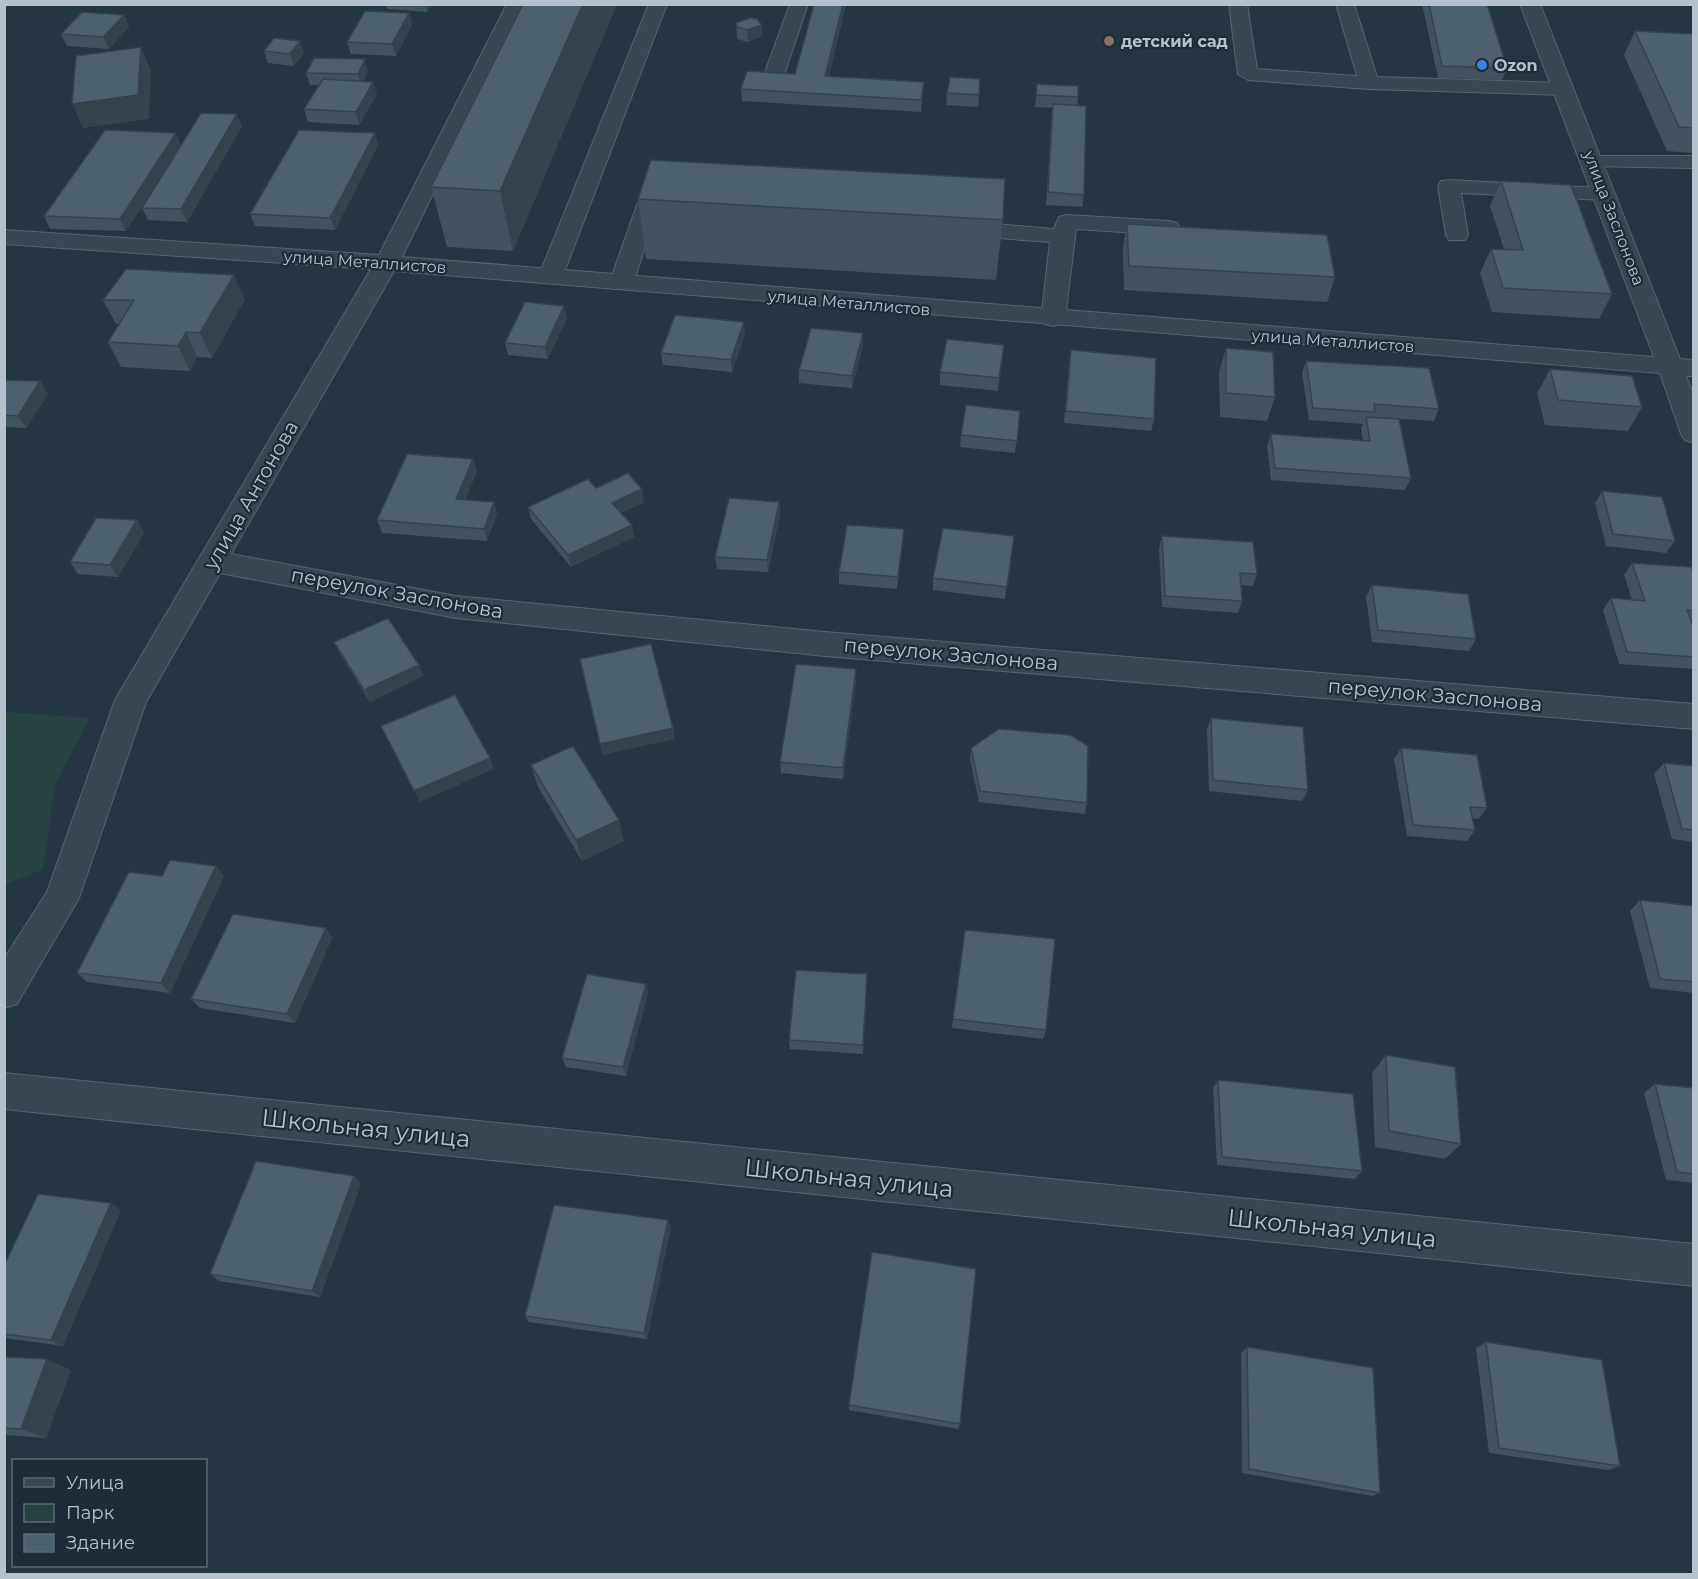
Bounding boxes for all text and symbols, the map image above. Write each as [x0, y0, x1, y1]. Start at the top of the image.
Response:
place label: детский сад [1121, 32, 1228, 51]
marker: детский сад [1102, 34, 1116, 48]
place label: Ozon [1494, 56, 1538, 75]
marker: Ozon [1475, 58, 1489, 72]
street label: улица Заслонова [1579, 147, 1648, 288]
street label: улица Металлистов [282, 247, 447, 277]
street label: улица Металлистов [766, 286, 931, 320]
street label: улица Металлистов [1250, 326, 1415, 356]
street label: улица Антонова [198, 416, 303, 575]
street label: переулок Заслонова [289, 563, 505, 623]
street label: переулок Заслонова [843, 633, 1059, 675]
street label: переулок Заслонова [1327, 674, 1543, 716]
street label: Школьная улица [260, 1103, 472, 1153]
street label: Школьная улица [743, 1153, 955, 1203]
street label: Школьная улица [1226, 1203, 1438, 1253]
legend [12, 1459, 207, 1567]
text: Улица [66, 1472, 124, 1494]
text: Парк [66, 1502, 115, 1524]
text: Здание [66, 1532, 135, 1554]

